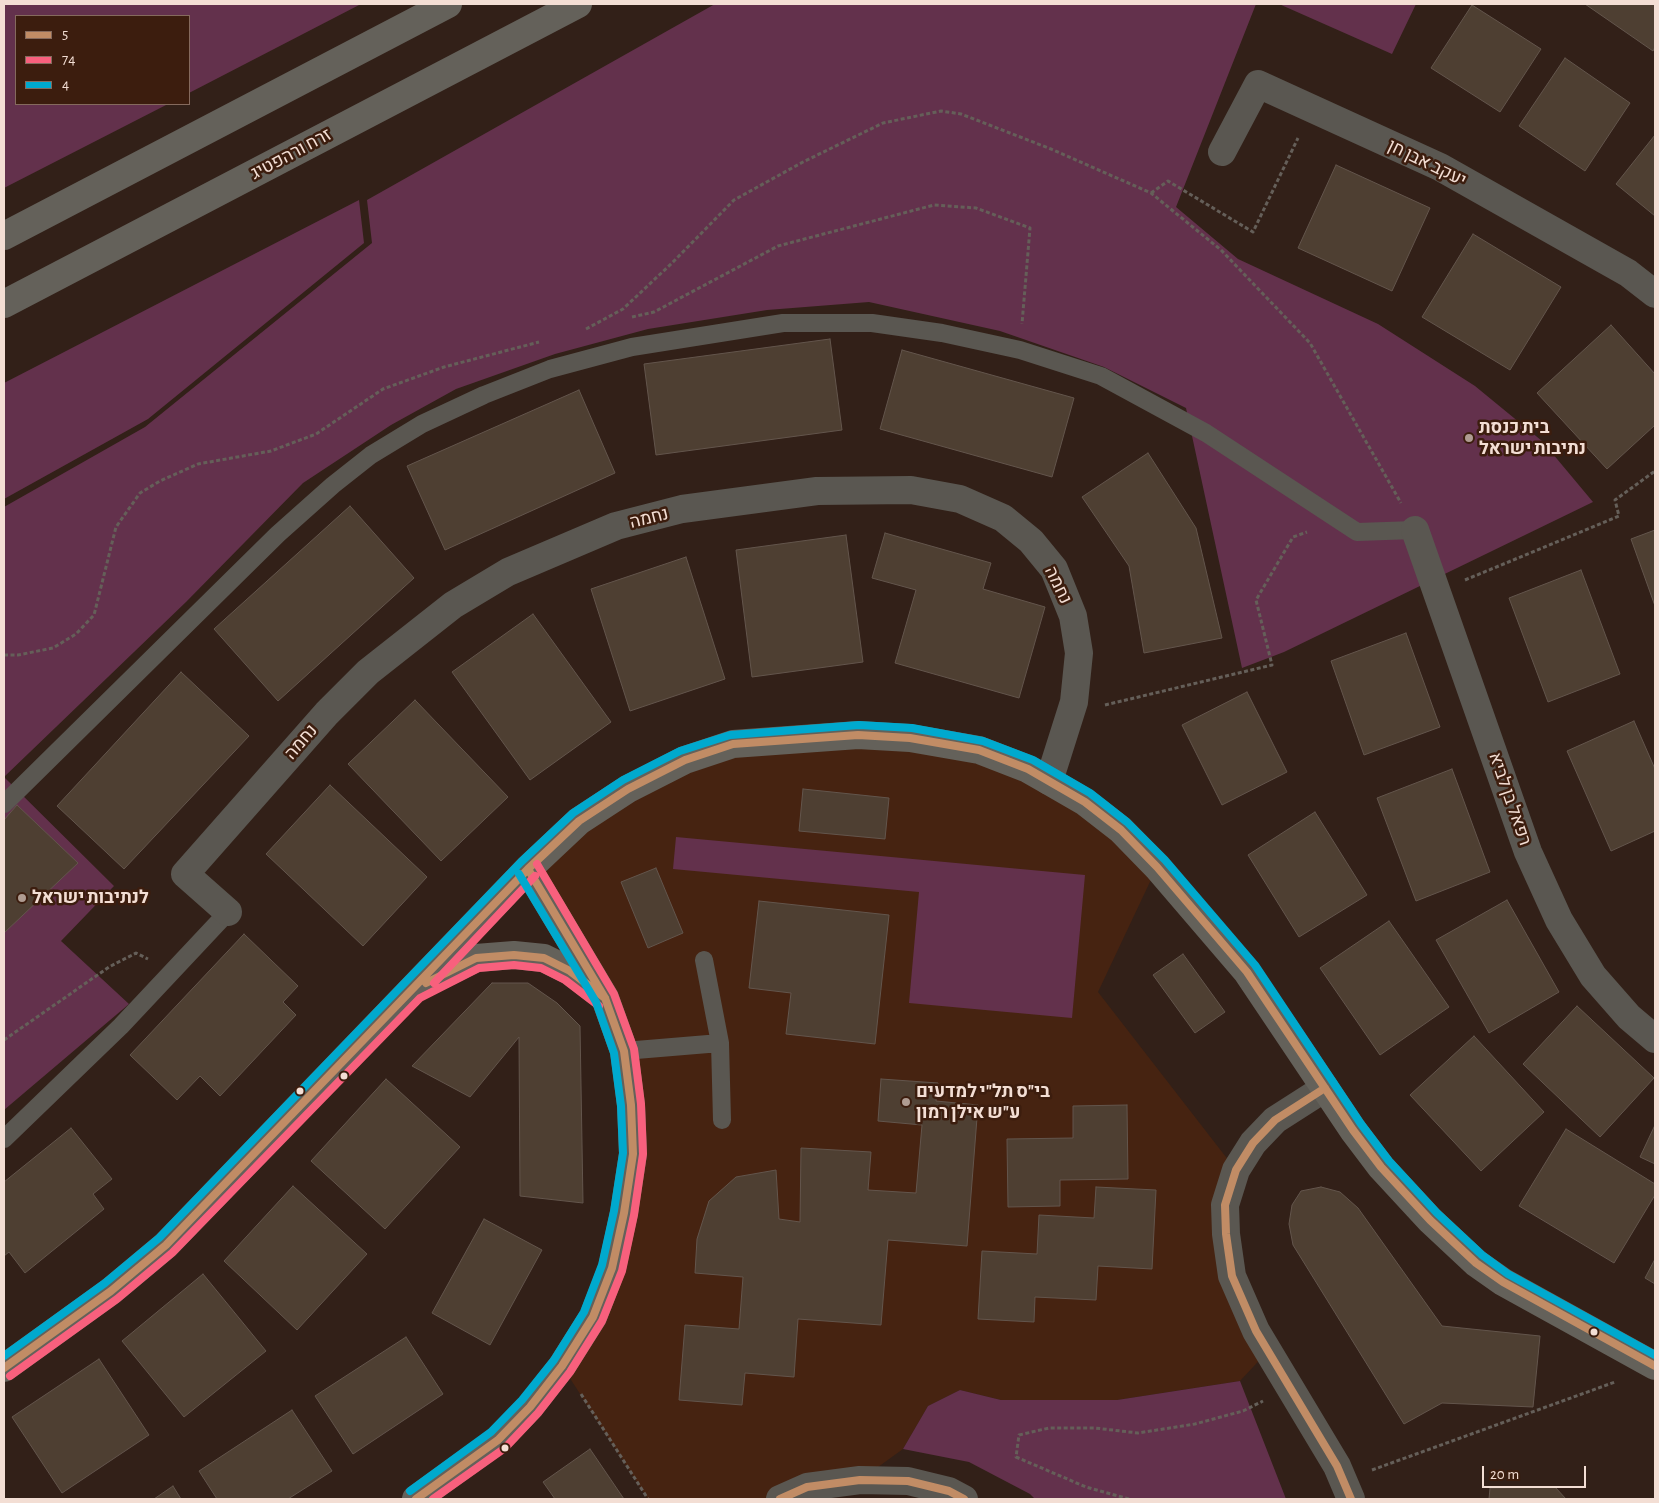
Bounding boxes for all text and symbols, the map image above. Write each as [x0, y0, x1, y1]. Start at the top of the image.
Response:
legend [15, 15, 190, 105]
text: 5 [62, 27, 68, 42]
text: 74 [62, 52, 75, 67]
text: 4 [62, 77, 69, 92]
street label: זרח ורהפטיג [247, 124, 335, 184]
street label: יעקב אבן חן [1384, 135, 1470, 191]
place label: בית כנסת נתיבות ישראל [1479, 417, 1586, 459]
marker: בית כנסת נתיבות ישראל [1463, 432, 1475, 444]
street label: נחמה [627, 503, 671, 533]
street label: נחמה [1040, 563, 1076, 607]
street label: נחמה [280, 720, 322, 764]
street label: רפאל בן לביא [1484, 750, 1536, 848]
place label: לנתיבות ישראל [32, 887, 149, 909]
marker: לנתיבות ישראל [16, 892, 28, 904]
unlabelled marker [339, 1071, 349, 1081]
place label: בי"ס תל"י למדעים ע"ש אילן רמון [916, 1081, 1050, 1124]
unlabelled marker [295, 1086, 305, 1096]
marker: בי"ס תל"י למדעים ע"ש אילן רמון [900, 1096, 912, 1108]
unlabelled marker [1589, 1327, 1599, 1337]
unlabelled marker [500, 1443, 510, 1453]
scale bar [1484, 1456, 1588, 1488]
text: 20 m [1490, 1467, 1519, 1482]

